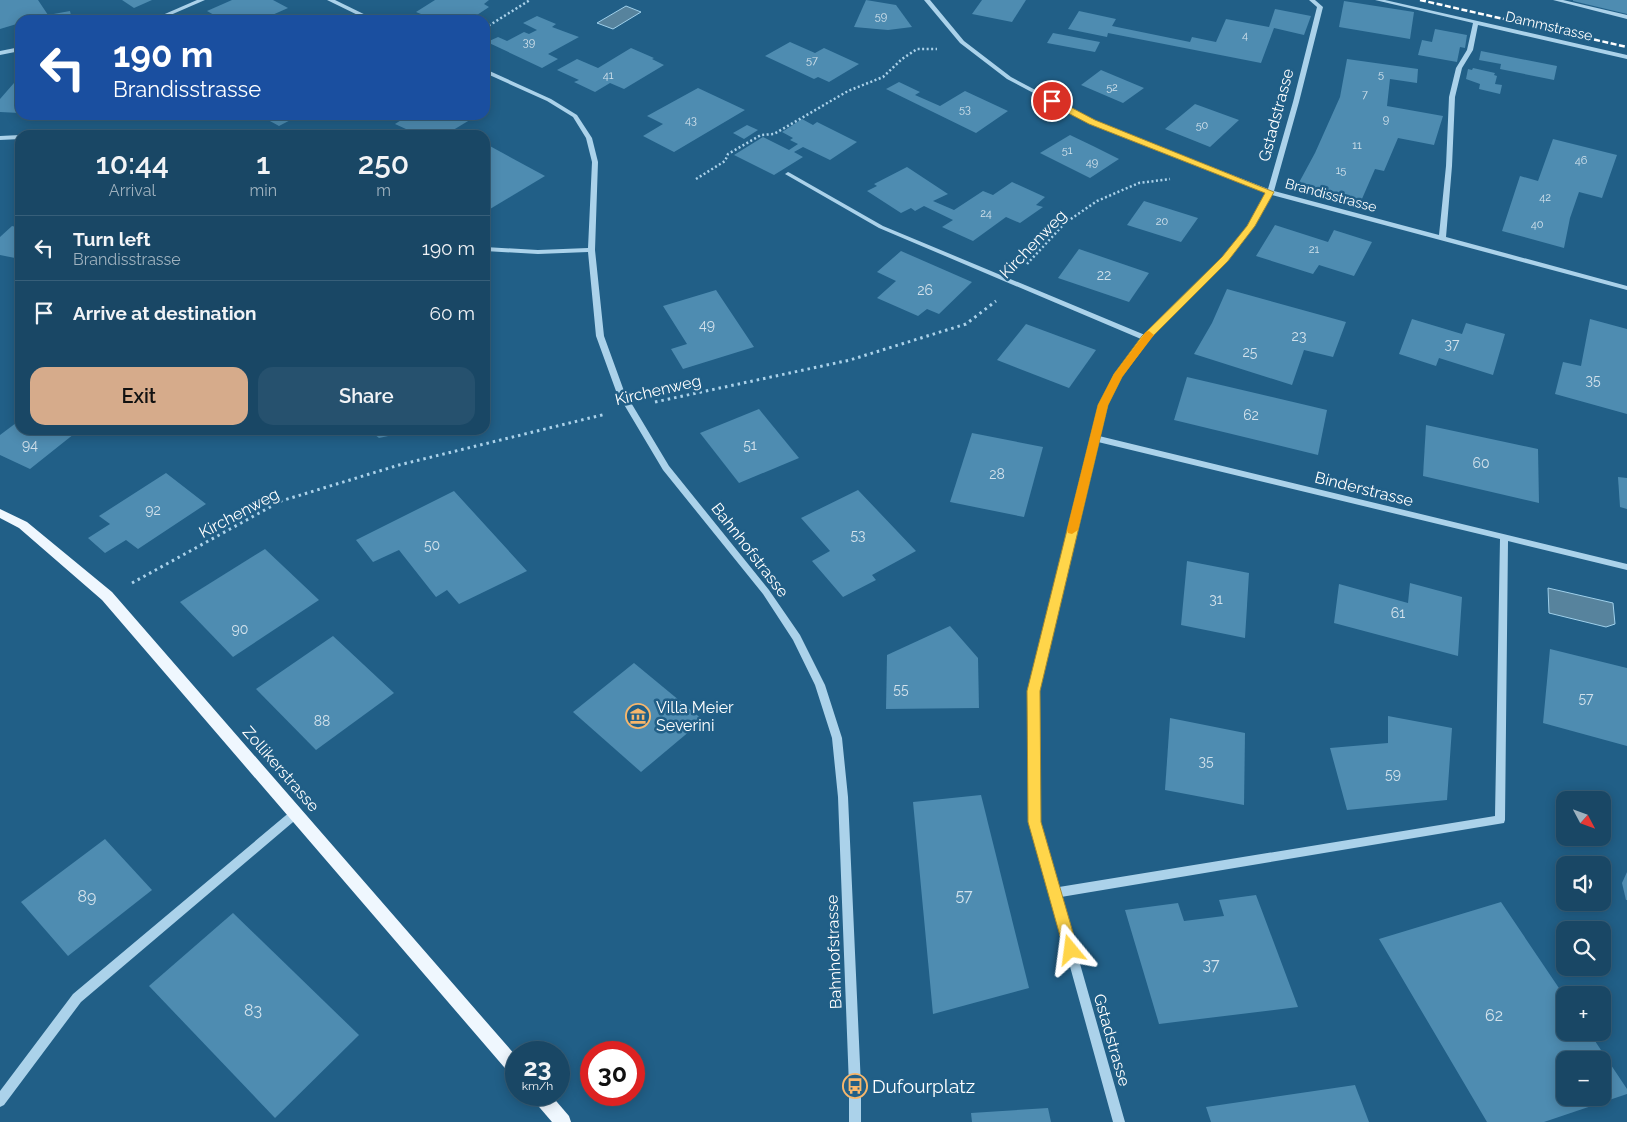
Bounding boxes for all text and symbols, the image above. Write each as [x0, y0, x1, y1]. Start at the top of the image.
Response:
street label: Dammstrasse [1504, 8, 1594, 44]
house number: 59 [875, 10, 887, 23]
house number: 4 [1242, 29, 1248, 42]
text: 190 m [113, 34, 213, 75]
icon: left [30, 35, 95, 100]
house number: 39 [523, 36, 535, 49]
house number: 57 [806, 54, 818, 67]
street label: Gstadstrasse [1254, 66, 1298, 164]
house number: 5 [1378, 68, 1384, 81]
house number: 41 [603, 69, 614, 82]
text: Brandisstrasse [113, 76, 261, 102]
pin [1031, 80, 1073, 122]
house number: 52 [1106, 81, 1118, 94]
icon: arrive [1038, 87, 1066, 115]
house number: 7 [1362, 88, 1368, 101]
house number: 53 [959, 103, 971, 116]
house number: 9 [1383, 113, 1389, 126]
house number: 43 [685, 114, 697, 127]
house number: 50 [1196, 119, 1209, 132]
house number: 11 [1352, 139, 1362, 152]
house number: 51 [1062, 144, 1073, 157]
text: 10:44 [96, 146, 169, 181]
text: 1 [256, 146, 270, 181]
text: 250 [358, 146, 409, 181]
house number: 46 [1575, 154, 1588, 167]
house number: 49 [1086, 156, 1098, 169]
house number: 15 [1336, 164, 1346, 177]
street label: Brandisstrasse [1283, 175, 1379, 215]
text: Arrival [109, 181, 156, 200]
text: min [250, 181, 277, 200]
text: m [376, 181, 391, 200]
house number: 42 [1539, 191, 1551, 204]
street label: Kirchenweg [996, 206, 1070, 282]
house number: 24 [980, 207, 992, 220]
house number: 20 [1156, 215, 1168, 228]
house number: 40 [1531, 218, 1544, 231]
text: Turn left [73, 228, 150, 250]
icon: left [30, 234, 58, 262]
text: 190 m [422, 237, 475, 259]
house number: 21 [1309, 243, 1320, 256]
text: Brandisstrasse [73, 250, 181, 269]
house number: 22 [1097, 267, 1111, 283]
house number: 26 [917, 282, 933, 298]
icon: arrive [30, 299, 58, 327]
text: Arrive at destination [73, 302, 257, 324]
text: 60 m [430, 302, 475, 324]
house number: 49 [699, 317, 715, 333]
house number: 23 [1292, 328, 1306, 344]
house number: 37 [1445, 336, 1460, 352]
house number: 25 [1243, 344, 1258, 360]
button: Exit [30, 367, 248, 425]
button: Share [258, 367, 475, 425]
street label: Kirchenweg [613, 371, 703, 409]
house number: 35 [1585, 372, 1601, 388]
house number: 62 [1243, 407, 1259, 423]
house number: 94 [22, 437, 38, 453]
house number: 51 [743, 437, 757, 453]
house number: 60 [1472, 455, 1490, 471]
house number: 28 [989, 466, 1005, 482]
street label: Binderstrasse [1313, 468, 1415, 510]
street label: Kirchenweg [196, 484, 282, 542]
street label: Bahnhofstrasse [707, 499, 793, 601]
house number: 92 [145, 502, 161, 518]
house number: 53 [850, 527, 866, 543]
house number: 50 [424, 537, 440, 553]
house number: 31 [1209, 591, 1223, 607]
house number: 61 [1391, 605, 1405, 621]
house number: 90 [232, 621, 248, 637]
house number: 55 [893, 681, 909, 697]
house number: 57 [1578, 690, 1594, 706]
place label: Villa Meier Severini [656, 698, 734, 735]
museum icon: Villa Meier Severini [625, 703, 651, 729]
house number: 88 [314, 713, 330, 729]
street label: Zollikerstrasse [239, 722, 323, 816]
house number: 35 [1198, 753, 1214, 769]
house number: 59 [1385, 766, 1401, 782]
north arrow [1556, 791, 1611, 846]
map controls [1556, 791, 1611, 1106]
button: sound [1556, 856, 1611, 911]
house number: 57 [955, 886, 973, 905]
house number: 89 [78, 887, 96, 906]
street label: Bahnhofstrasse [823, 895, 845, 1009]
button: search [1556, 921, 1611, 976]
position arrow [1044, 923, 1096, 975]
house number: 37 [1202, 955, 1220, 974]
button: + [1556, 986, 1611, 1041]
street label: Gstadstrasse [1090, 991, 1134, 1089]
house number: 83 [244, 1001, 262, 1020]
house number: 62 [1485, 1006, 1503, 1025]
speed limit sign: 30 [580, 1041, 645, 1106]
button: − [1556, 1051, 1611, 1106]
text: 23 [523, 1052, 552, 1082]
bus stop icon: Dufourplatz [842, 1073, 868, 1099]
place label: Dufourplatz [872, 1075, 975, 1097]
text: km/h [522, 1079, 553, 1093]

